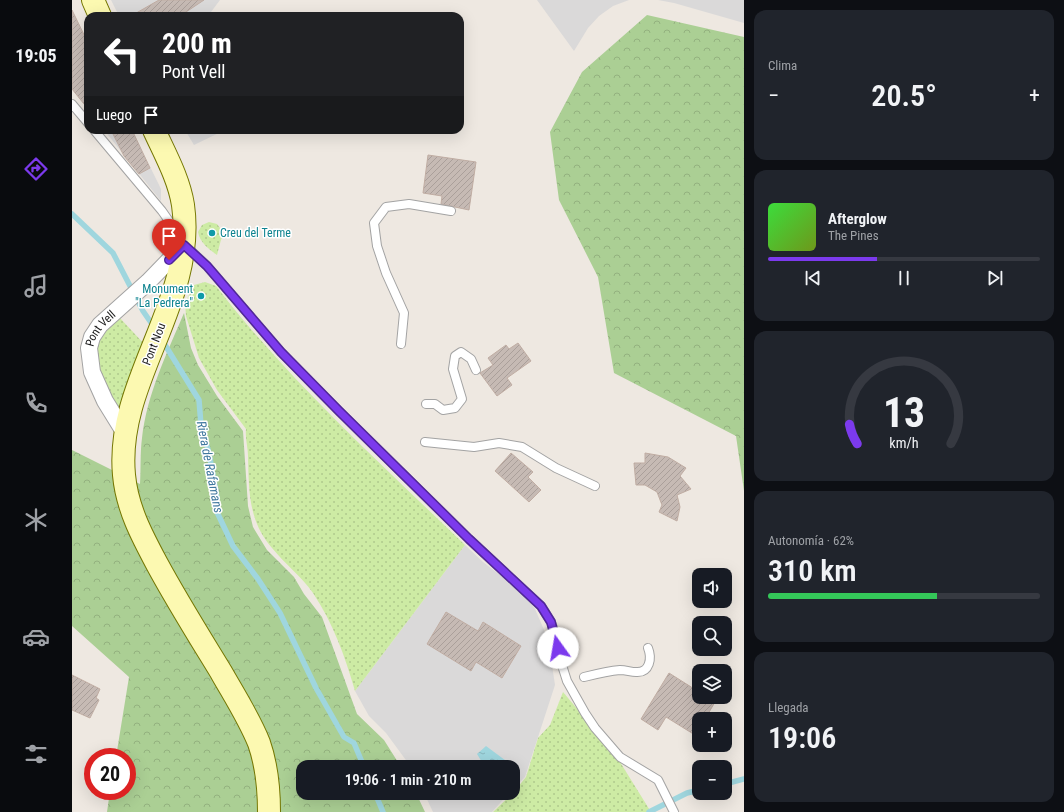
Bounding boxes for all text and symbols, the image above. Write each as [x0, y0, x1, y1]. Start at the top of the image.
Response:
text: 200 m [162, 27, 232, 60]
icon: left [96, 28, 148, 80]
text: 19:05 [15, 45, 57, 66]
text: Clima [768, 58, 797, 73]
text: Pont Vell [162, 61, 225, 82]
text: 20.5° [871, 78, 937, 113]
text: − [768, 83, 779, 108]
text: + [1029, 83, 1040, 108]
icon: arrive [140, 104, 162, 126]
text: Luego [96, 106, 132, 124]
icon: directions [22, 155, 50, 183]
text: Afterglow [828, 210, 887, 228]
pin [152, 219, 186, 260]
icon: arrive [158, 225, 180, 247]
place label: Creu del Terme [220, 226, 291, 240]
marker: Creu del Terme [207, 228, 217, 238]
text: The Pines [828, 228, 879, 243]
icon: previous [802, 267, 824, 289]
icon: pause [893, 267, 915, 289]
icon: next [984, 267, 1006, 289]
icon: music [22, 272, 50, 300]
place label: Monument "La Pedrera" [135, 282, 193, 310]
marker: Monument "La Pedrera" [196, 291, 206, 301]
street label: Pont Vell [83, 307, 118, 348]
street label: Pont Nou [140, 321, 168, 367]
text: 13 [883, 388, 925, 437]
icon: phone [22, 389, 50, 417]
water label: Riera de Rafamans [194, 420, 226, 515]
text: km/h [889, 435, 919, 451]
icon: climate [22, 506, 50, 534]
text: Autonomía · 62% [768, 533, 854, 548]
text: 310 km [768, 553, 857, 588]
map controls [692, 568, 732, 800]
button: sound [692, 568, 732, 608]
button: search [692, 616, 732, 656]
icon: car [22, 623, 50, 651]
position arrow [537, 627, 579, 669]
button: layers [692, 664, 732, 704]
text: Llegada [768, 700, 809, 715]
button: + [692, 712, 732, 752]
text: 19:06 [768, 720, 836, 755]
icon: filters [22, 740, 50, 768]
speed limit sign: 20 [84, 748, 136, 800]
button: − [692, 760, 732, 800]
text: 19:06 · 1 min · 210 m [345, 771, 471, 789]

